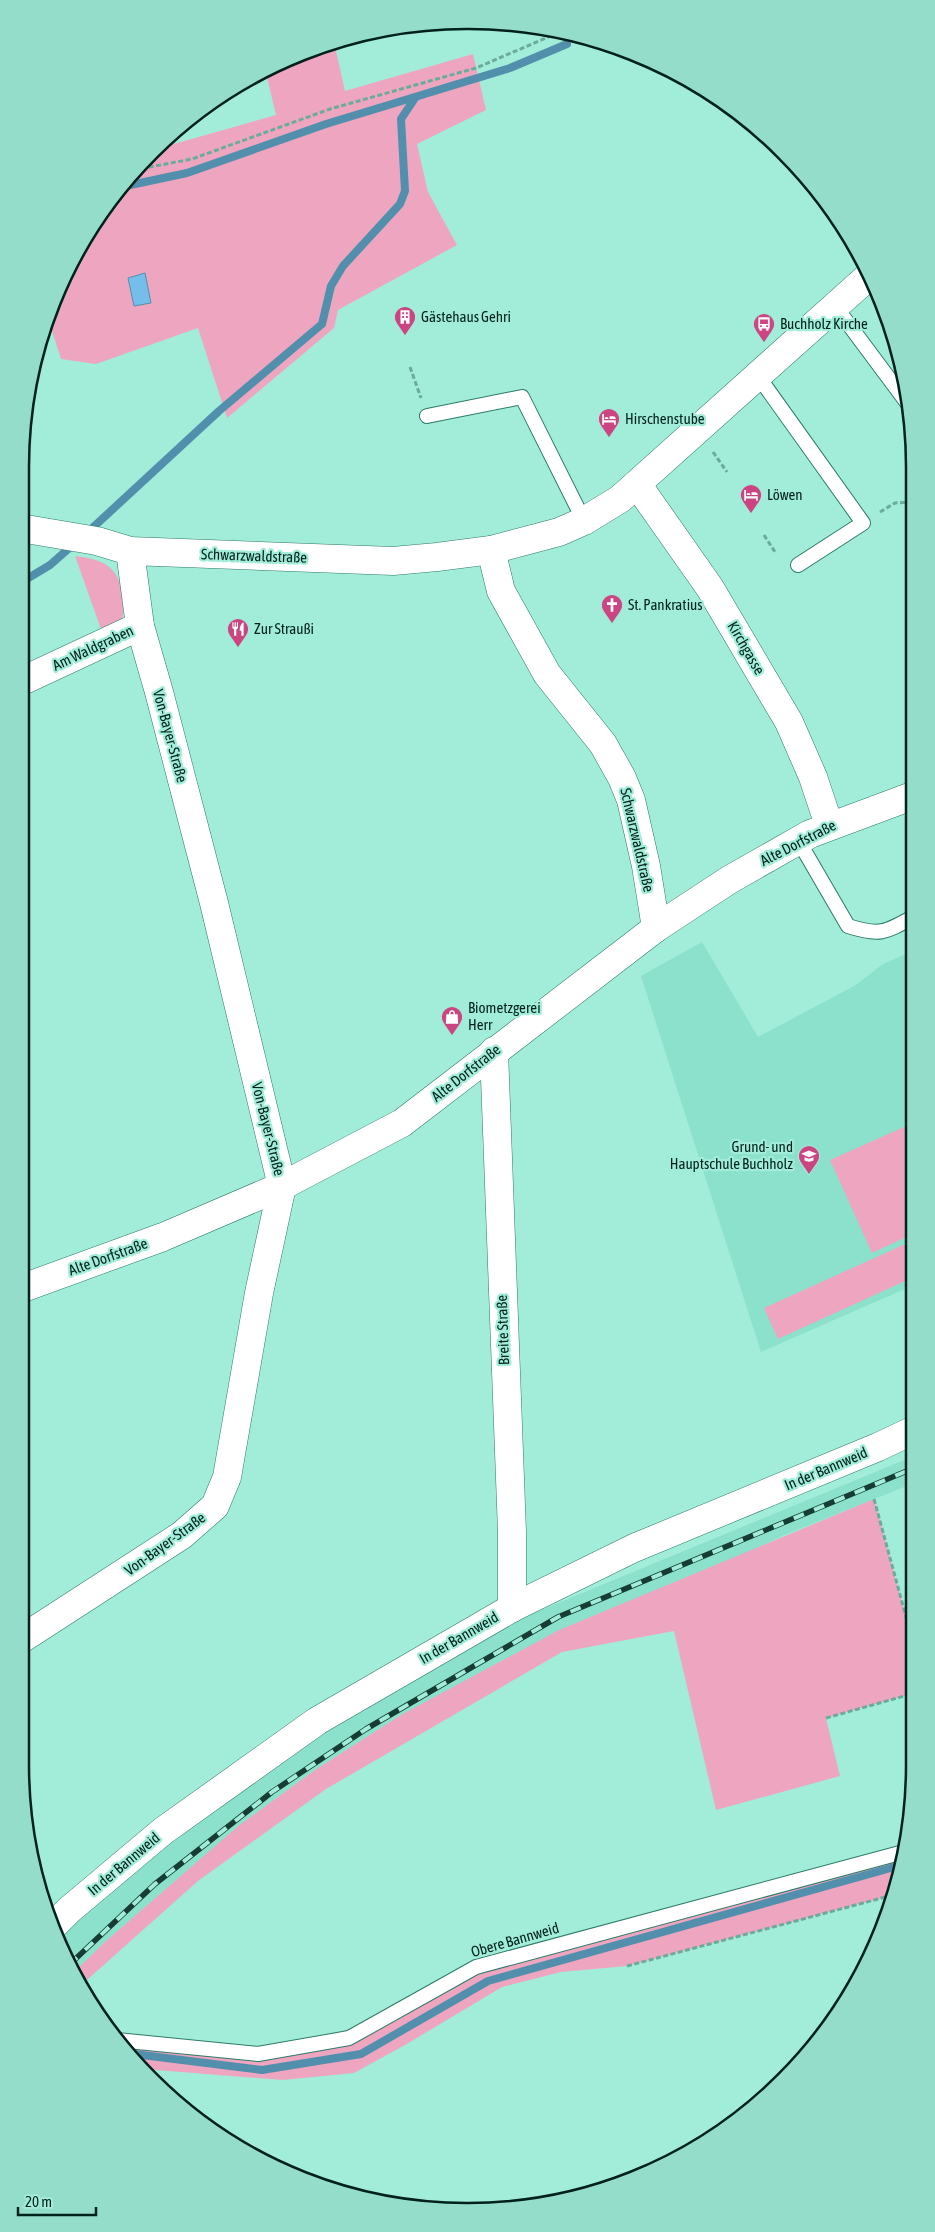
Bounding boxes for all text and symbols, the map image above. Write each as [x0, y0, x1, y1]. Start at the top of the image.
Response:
building icon: Gästehaus Gehri [393, 305, 417, 336]
place label: Gästehaus Gehri [421, 308, 511, 325]
bus stop icon: Buchholz Kirche [752, 312, 776, 343]
place label: Buchholz Kirche [780, 315, 868, 332]
hotel icon: Hirschenstube [597, 407, 621, 438]
place label: Hirschenstube [625, 410, 705, 427]
hotel icon: Löwen [739, 483, 763, 514]
place label: Löwen [767, 486, 803, 503]
street label: Schwarzwaldstraße [201, 545, 307, 566]
church icon: St. Pankratius [600, 593, 624, 624]
place label: St. Pankratius [628, 596, 703, 613]
restaurant icon: Zur Straußi [226, 617, 250, 648]
street label: Kirchgasse [724, 618, 769, 678]
place label: Zur Straußi [254, 620, 314, 637]
street label: Am Waldgraben [50, 621, 136, 674]
street label: Von-Bayer-Straße [150, 687, 191, 784]
street label: Schwarzwaldstraße [617, 786, 658, 894]
street label: Alte Dorfstraße [757, 816, 839, 869]
place label: Biometzgerei Herr [468, 999, 541, 1033]
shop icon: Biometzgerei Herr [440, 1005, 464, 1036]
street label: Alte Dorfstraße [428, 1040, 504, 1105]
street label: Von-Bayer-Straße [249, 1080, 288, 1178]
place label: Grund- und Hauptschule Buchholz [670, 1138, 794, 1172]
school or university icon: Grund- und Hauptschule Buchholz [797, 1144, 821, 1175]
street label: Alte Dorfstraße [66, 1234, 150, 1279]
street label: Breite Straße [493, 1294, 512, 1366]
street label: In der Bannweid [782, 1443, 870, 1494]
street label: Von-Bayer-Straße [121, 1508, 209, 1579]
street label: In der Bannweid [416, 1608, 501, 1667]
street label: In der Bannweid [84, 1829, 163, 1899]
street label: Obere Bannweid [469, 1919, 561, 1960]
scale bar [18, 2184, 95, 2216]
text: 20 m [25, 2193, 52, 2210]

